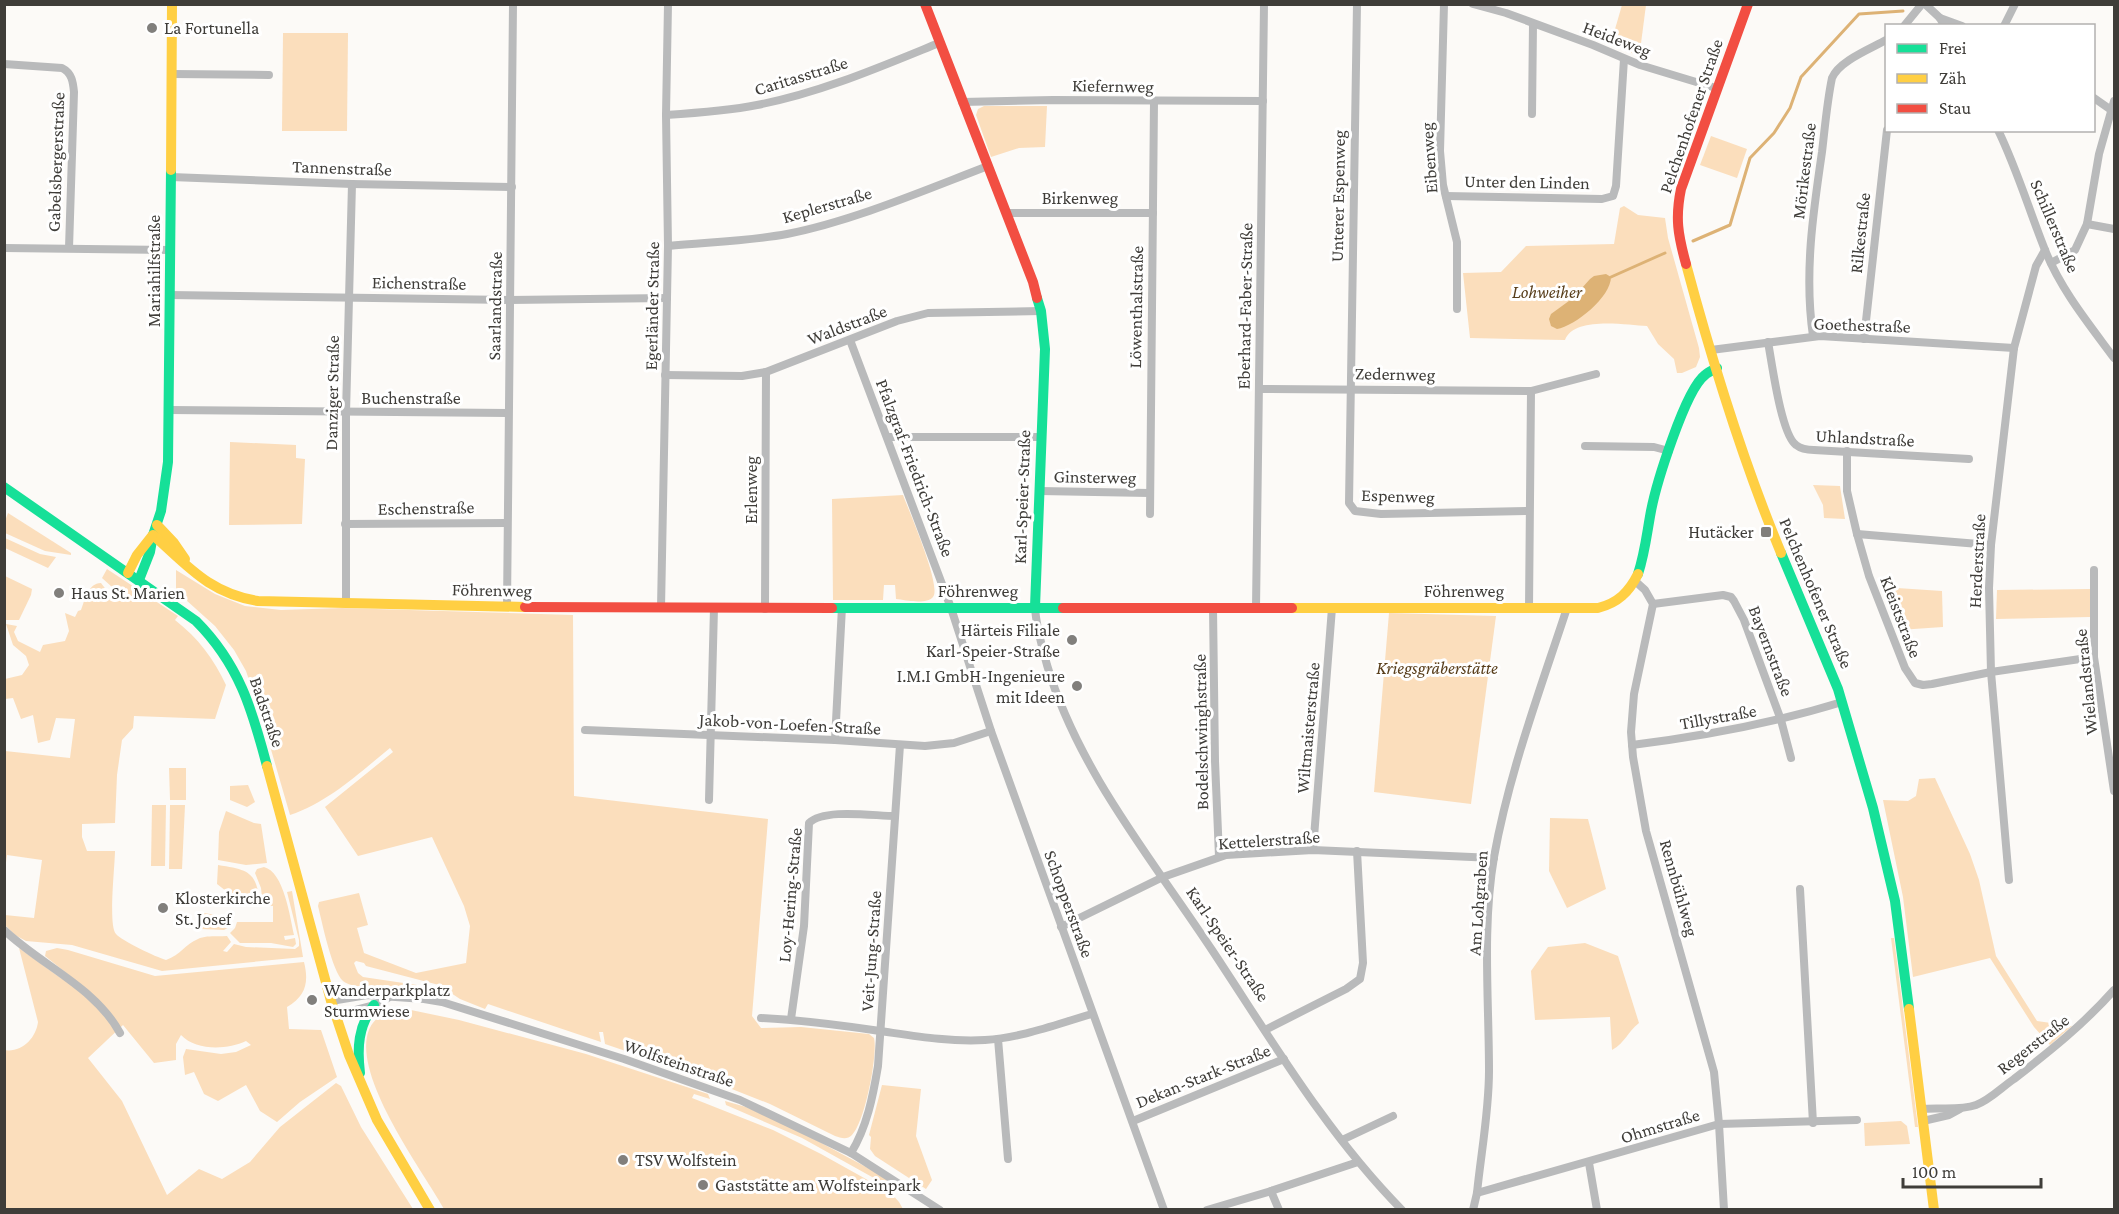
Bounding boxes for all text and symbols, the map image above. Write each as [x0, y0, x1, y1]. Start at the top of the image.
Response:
street label: Heideweg [1580, 17, 1654, 61]
place label: La Fortunella [164, 18, 259, 38]
marker: La Fortunella [145, 21, 159, 35]
legend [1885, 24, 2095, 132]
street label: Pelchenhofener Straße [1655, 36, 1727, 196]
text: Frei [1939, 38, 1967, 58]
street label: Caritasstraße [752, 52, 850, 100]
text: Zäh [1939, 68, 1967, 88]
street label: Kiefernweg [1072, 75, 1154, 97]
street label: Gabelsbergerstraße [44, 92, 68, 232]
text: Stau [1939, 98, 1972, 118]
street label: Eibenweg [1417, 122, 1441, 194]
street label: Mörikestraße [1788, 122, 1820, 220]
street label: Unterer Espenweg [1327, 129, 1349, 262]
street label: Tannenstraße [292, 156, 392, 180]
street label: Unter den Linden [1464, 171, 1590, 193]
street label: Schillerstraße [2026, 176, 2084, 276]
street label: Keplerstraße [780, 183, 874, 227]
street label: Birkenweg [1042, 188, 1119, 208]
street label: Rilkestraße [1846, 192, 1874, 274]
street label: Mariahilfstraße [144, 215, 164, 327]
street label: Eberhard-Faber-Straße [1234, 222, 1256, 390]
street label: Egerländer Straße [641, 241, 663, 371]
street label: Löwenthalstraße [1125, 245, 1147, 368]
street label: Saarlandstraße [484, 251, 506, 361]
street label: Eichenstraße [372, 272, 466, 294]
park label: Lohweiher [1512, 282, 1583, 302]
street label: Waldstraße [804, 301, 890, 349]
street label: Goethestraße [1813, 313, 1911, 337]
street label: Danziger Straße [321, 335, 343, 451]
street label: Zedernweg [1355, 363, 1436, 385]
street label: Pfalzgraf-Friedrich-Straße [872, 376, 958, 560]
street label: Buchenstraße [361, 388, 461, 408]
street label: Uhlandstraße [1815, 425, 1915, 451]
street label: Karl-Speier-Straße [1010, 430, 1034, 564]
street label: Erlenweg [741, 456, 761, 524]
street label: Ginsterweg [1053, 466, 1137, 488]
street label: Espenweg [1361, 485, 1435, 507]
street label: Eschenstraße [377, 497, 475, 519]
street label: Herderstraße [1965, 513, 1989, 609]
street label: Pelchenhofener Straße [1775, 515, 1857, 671]
place label: Hutäcker [1688, 522, 1755, 542]
marker: Hutäcker [1759, 525, 1773, 539]
street label: Kleiststraße [1876, 573, 1926, 661]
street label: Föhrenweg [452, 579, 533, 601]
street label: Föhrenweg [938, 581, 1018, 601]
street label: Föhrenweg [1424, 581, 1504, 601]
place label: Haus St. Marien [71, 583, 185, 603]
marker: Haus St. Marien [52, 586, 66, 600]
street label: Bayernstraße [1745, 603, 1797, 699]
place label: Härteis Filiale Karl-Speier-Straße [926, 620, 1060, 661]
street label: Wielandstraße [2070, 628, 2102, 736]
marker: Härteis Filiale Karl-Speier-Straße [1065, 633, 1079, 647]
street label: Bodelschwinghstraße [1190, 654, 1212, 810]
park label: Kriegsgräberstätte [1376, 658, 1498, 678]
street label: Wiltmaisterstraße [1292, 662, 1324, 794]
place label: I.M.I GmbH-Ingenieure mit Ideen [897, 666, 1065, 707]
street label: Badstraße [246, 674, 288, 750]
marker: I.M.I GmbH-Ingenieure mit Ideen [1070, 679, 1084, 693]
street label: Tillystraße [1678, 700, 1758, 734]
street label: Jakob-von-Loefen-Straße [696, 709, 882, 739]
street label: Kettelerstraße [1217, 826, 1321, 854]
street label: Loy-Hering-Straße [774, 827, 806, 963]
street label: Rennbühlweg [1656, 837, 1702, 939]
street label: Schopperstraße [1040, 848, 1098, 960]
street label: Am Lohgraben [1464, 849, 1492, 956]
street label: Karl-Speier-Straße [1182, 883, 1274, 1005]
place label: Klosterkirche St. Josef [175, 888, 270, 929]
street label: Veit-Jung-Straße [857, 890, 885, 1012]
marker: Klosterkirche St. Josef [156, 901, 170, 915]
place label: Wanderparkplatz Sturmwiese [324, 980, 451, 1021]
marker: Wanderparkplatz Sturmwiese [305, 993, 319, 1007]
street label: Regerstraße [1993, 1010, 2073, 1078]
street label: Wolfsteinstraße [621, 1035, 737, 1091]
street label: Dekan-Stark-Straße [1133, 1040, 1273, 1112]
street label: Ohmstraße [1618, 1104, 1702, 1147]
place label: TSV Wolfstein [635, 1150, 737, 1170]
scale bar [1903, 1151, 2041, 1189]
marker: TSV Wolfstein [616, 1153, 630, 1167]
text: 100 m [1912, 1162, 1957, 1182]
place label: Gaststätte am Wolfsteinpark [715, 1175, 921, 1195]
marker: Gaststätte am Wolfsteinpark [696, 1178, 710, 1192]

